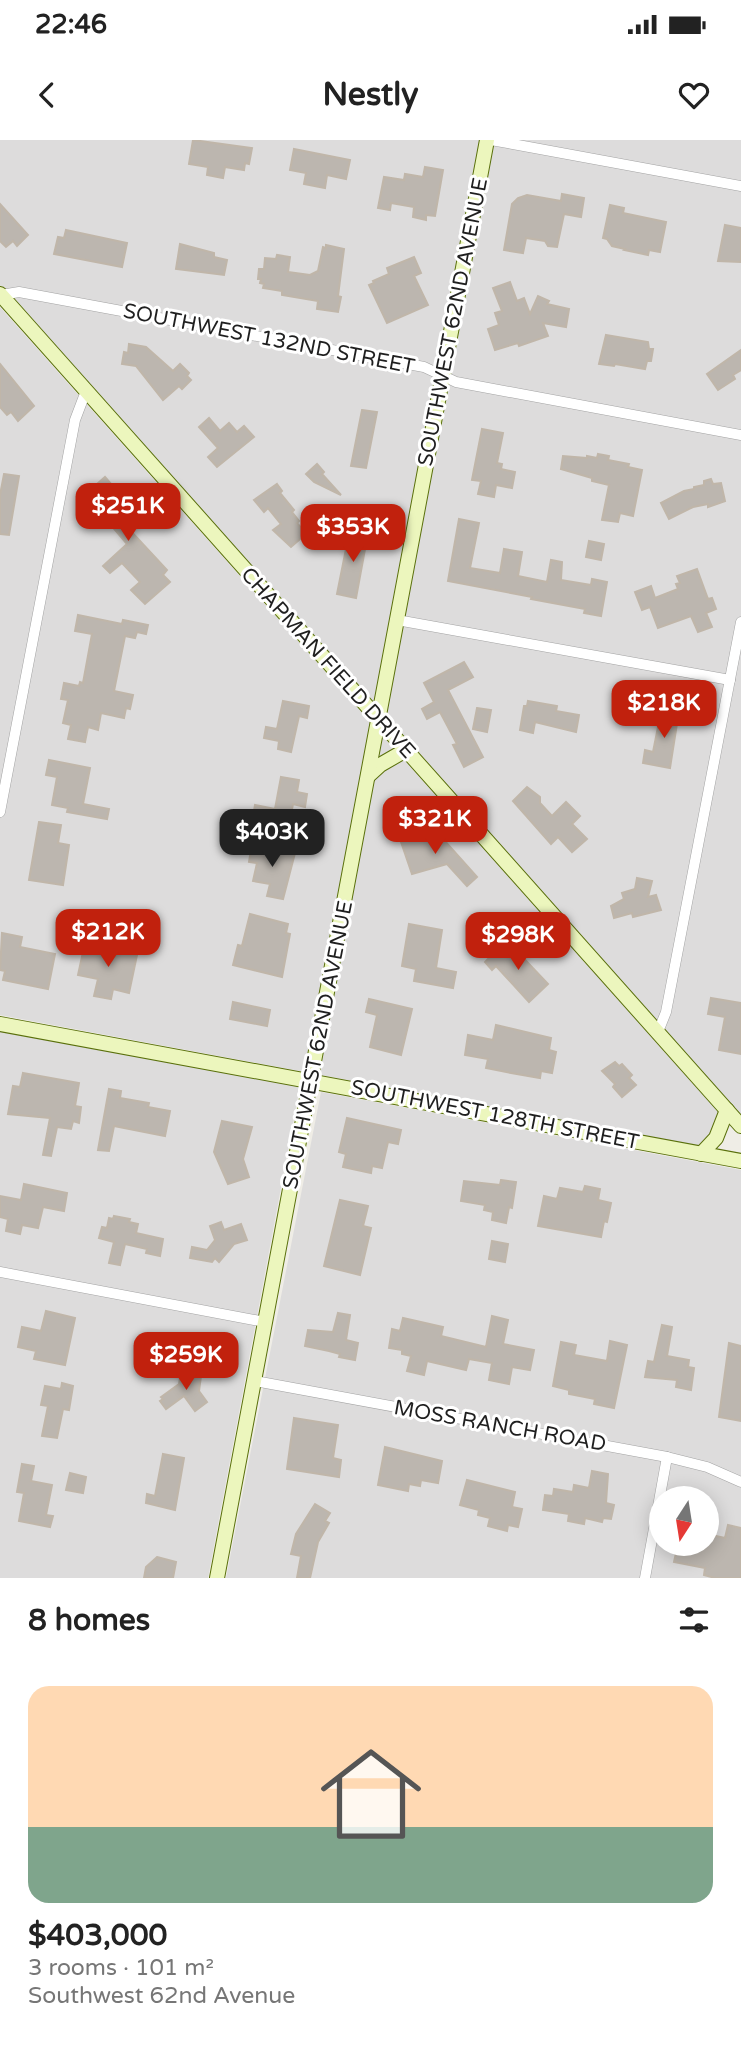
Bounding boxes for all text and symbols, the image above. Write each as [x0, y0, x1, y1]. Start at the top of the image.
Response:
text: 22:46 [35, 9, 107, 40]
icon: back [28, 76, 66, 114]
text: Nestly [323, 76, 418, 114]
icon: heart [675, 76, 713, 114]
street label: SOUTHWEST 62ND AVENUE [413, 176, 493, 468]
street label: SOUTHWEST 132ND STREET [121, 298, 417, 380]
pin: $251K [79, 484, 177, 543]
text: $251K [92, 492, 164, 520]
pin: $353K [304, 504, 402, 564]
text: $353K [317, 513, 389, 541]
street label: CHAPMAN FIELD DRIVE [236, 562, 420, 764]
pin: $218K [615, 680, 713, 740]
text: $218K [628, 689, 700, 717]
pin: $321K [386, 796, 484, 856]
text: $321K [399, 805, 471, 833]
pin: $403K [223, 810, 321, 869]
text: $403K [236, 818, 308, 846]
street label: SOUTHWEST 62ND AVENUE [278, 899, 358, 1191]
pin: $212K [59, 910, 157, 969]
pin: $298K [469, 912, 567, 972]
text: $212K [72, 918, 144, 946]
text: $298K [482, 921, 554, 949]
street label: SOUTHWEST 128TH STREET [349, 1075, 641, 1155]
pin: $259K [137, 1332, 235, 1392]
text: $259K [150, 1341, 222, 1369]
street label: MOSS RANCH ROAD [392, 1395, 608, 1457]
north arrow [649, 1486, 719, 1556]
map controls [649, 1486, 719, 1556]
icon: filters [675, 1601, 713, 1639]
text: 8 homes [28, 1602, 150, 1639]
icon: home [308, 1731, 434, 1857]
text: $403,000 [28, 1917, 167, 1954]
text: 3 rooms · 101 m² [28, 1954, 214, 1982]
text: Southwest 62nd Avenue [28, 1982, 295, 2010]

